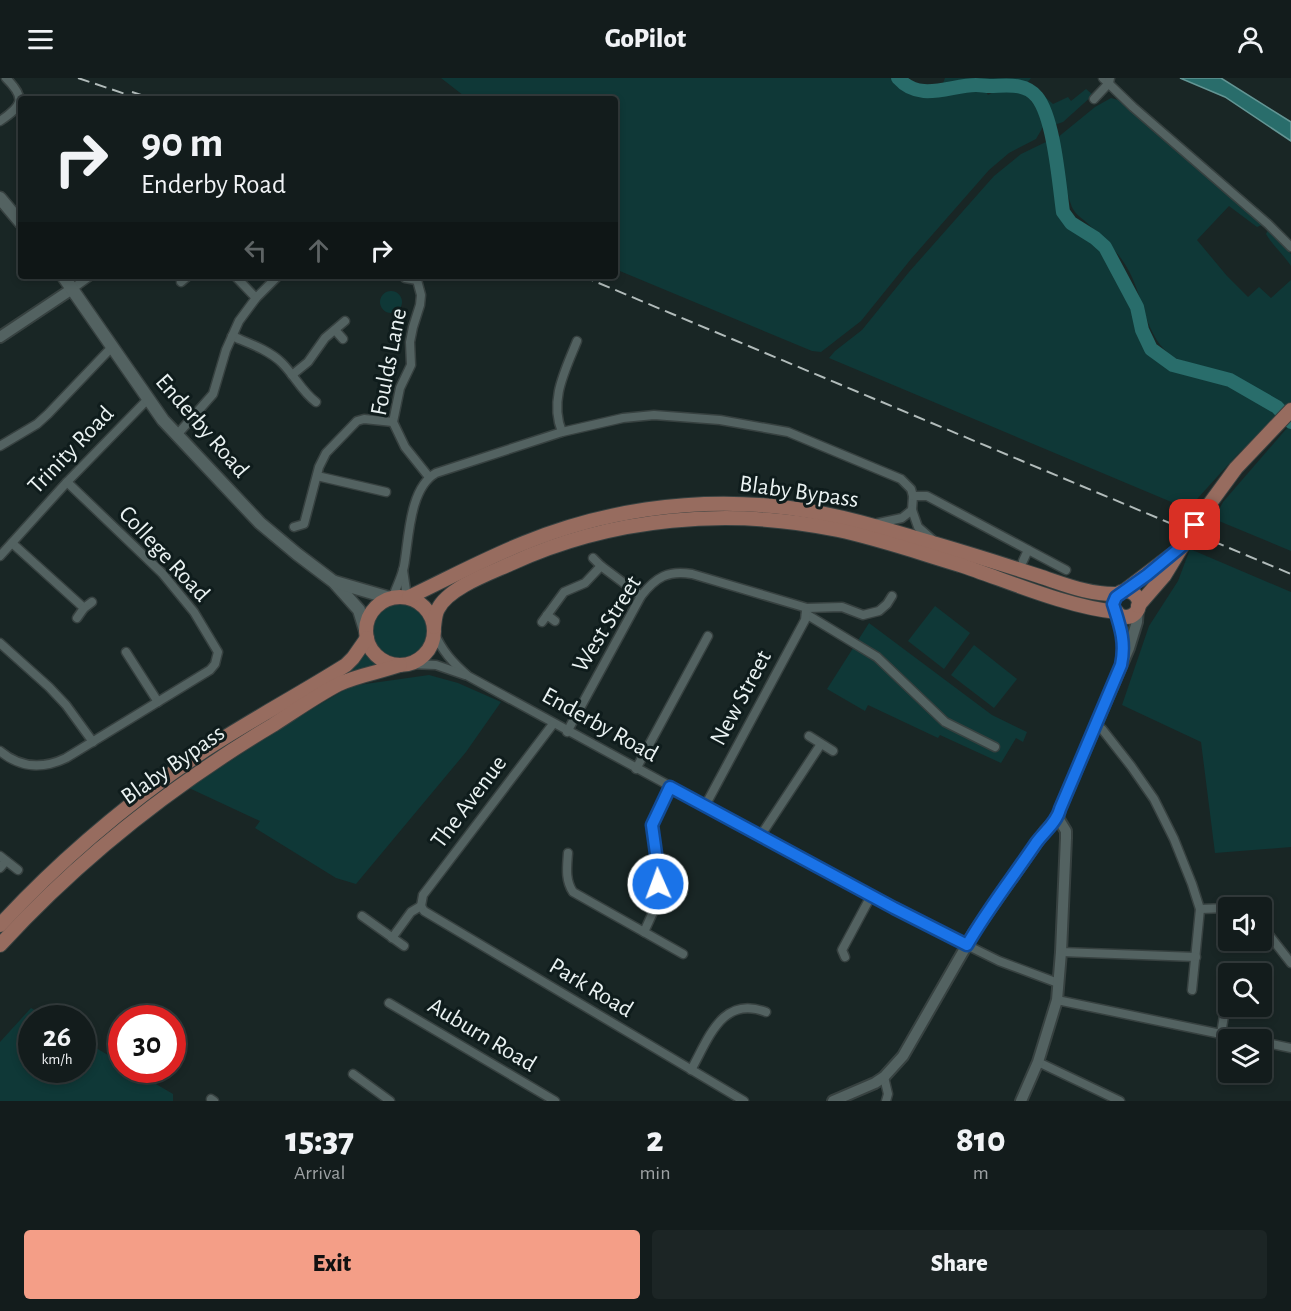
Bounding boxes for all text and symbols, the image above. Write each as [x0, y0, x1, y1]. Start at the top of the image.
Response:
icon: menu [24, 23, 57, 56]
icon: person [1234, 23, 1267, 56]
text: GoPilot [605, 25, 686, 52]
icon: right [42, 120, 120, 198]
text: 90 m [141, 122, 223, 164]
text: Enderby Road [141, 171, 286, 198]
icon: left [239, 234, 272, 267]
icon: ahead [302, 234, 335, 267]
icon: right [365, 234, 398, 267]
street label: Foulds Lane [367, 306, 411, 418]
street label: Enderby Road [151, 369, 253, 483]
street label: Trinity Road [24, 402, 118, 498]
street label: Blaby Bypass [738, 472, 860, 512]
pin [1169, 499, 1220, 550]
street label: College Road [114, 502, 214, 606]
icon: arrive [1178, 508, 1211, 541]
street label: West Street [568, 571, 646, 676]
street label: New Street [706, 646, 776, 749]
street label: Enderby Road [538, 683, 662, 767]
street label: Blaby Bypass [117, 721, 229, 809]
street label: The Avenue [427, 751, 511, 853]
position arrow [626, 852, 690, 916]
map controls [1218, 897, 1272, 1083]
button: sound [1218, 897, 1272, 951]
street label: Park Road [545, 954, 637, 1022]
button: search [1218, 963, 1272, 1017]
street label: Auburn Road [424, 993, 540, 1077]
speed limit sign: 30 [108, 1005, 186, 1083]
text: 26 [43, 1022, 71, 1052]
button: layers [1218, 1029, 1272, 1083]
text: km/h [42, 1052, 72, 1067]
text: 15:37 [285, 1122, 354, 1158]
text: 2 [646, 1122, 664, 1158]
text: 810 [956, 1122, 1006, 1158]
text: Arrival [294, 1163, 345, 1183]
text: min [639, 1163, 671, 1183]
text: m [973, 1163, 989, 1183]
button: Exit [24, 1230, 640, 1299]
button: Share [652, 1230, 1267, 1299]

